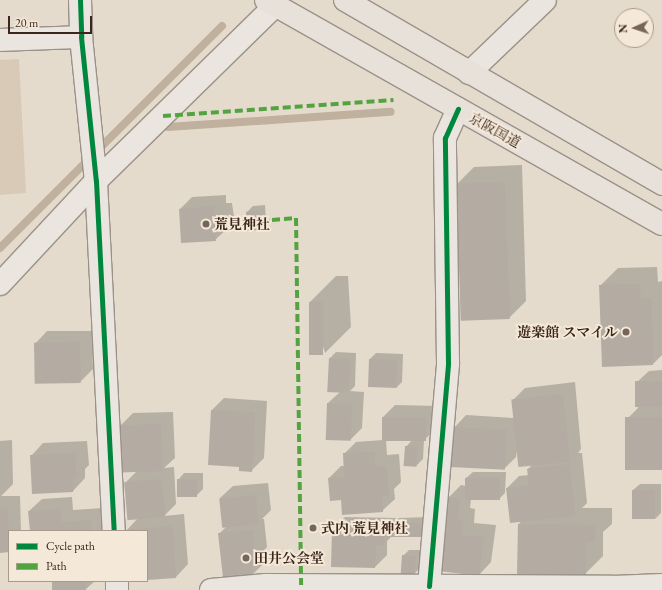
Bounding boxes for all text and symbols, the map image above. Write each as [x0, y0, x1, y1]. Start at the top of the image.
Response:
scale bar [10, 8, 94, 34]
north arrow [614, 8, 654, 48]
text: 20 m [15, 15, 38, 31]
text: N [616, 24, 630, 33]
street label: 京阪国道 [466, 109, 524, 151]
place label: 荒見神社 [214, 216, 270, 232]
marker: 荒見神社 [201, 219, 211, 229]
place label: 遊楽館 スマイル [517, 324, 618, 340]
marker: 遊楽館 スマイル [621, 327, 631, 337]
place label: 式内 荒見神社 [321, 520, 408, 536]
marker: 式内 荒見神社 [308, 523, 318, 533]
legend [8, 530, 148, 582]
text: Cycle path [46, 538, 95, 554]
place label: 田井公会堂 [254, 550, 324, 566]
marker: 田井公会堂 [241, 553, 251, 563]
text: Path [46, 558, 67, 574]

